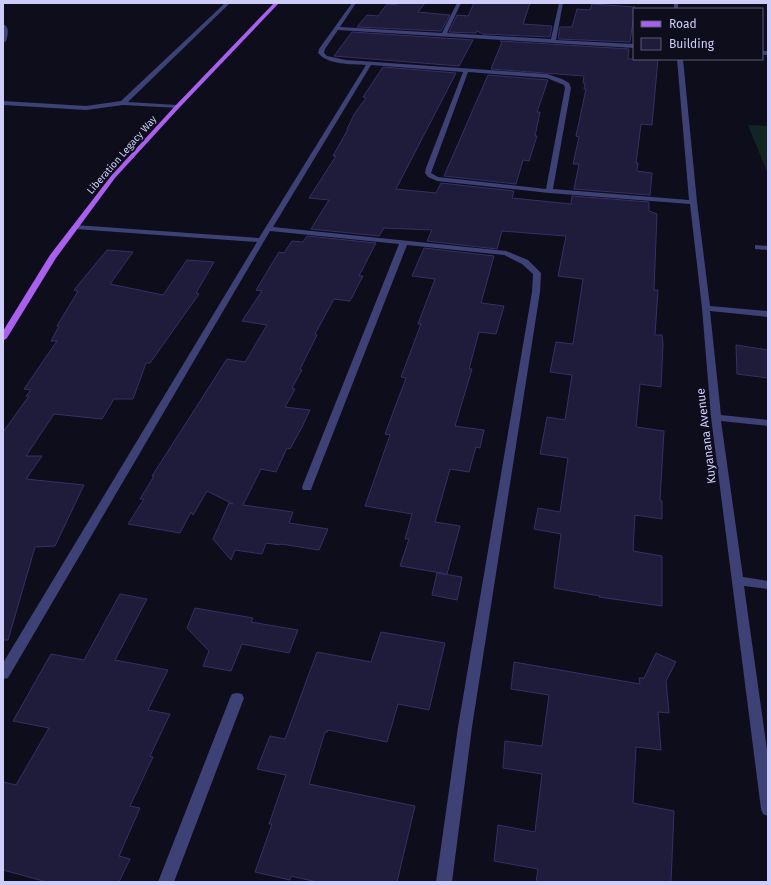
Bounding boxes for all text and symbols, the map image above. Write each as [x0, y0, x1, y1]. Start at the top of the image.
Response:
legend [633, 8, 763, 60]
text: Road [669, 17, 697, 31]
text: Building [669, 37, 715, 51]
street label: Liberation Legacy Way [85, 113, 159, 197]
street label: Kuyanana Avenue [693, 387, 719, 485]

